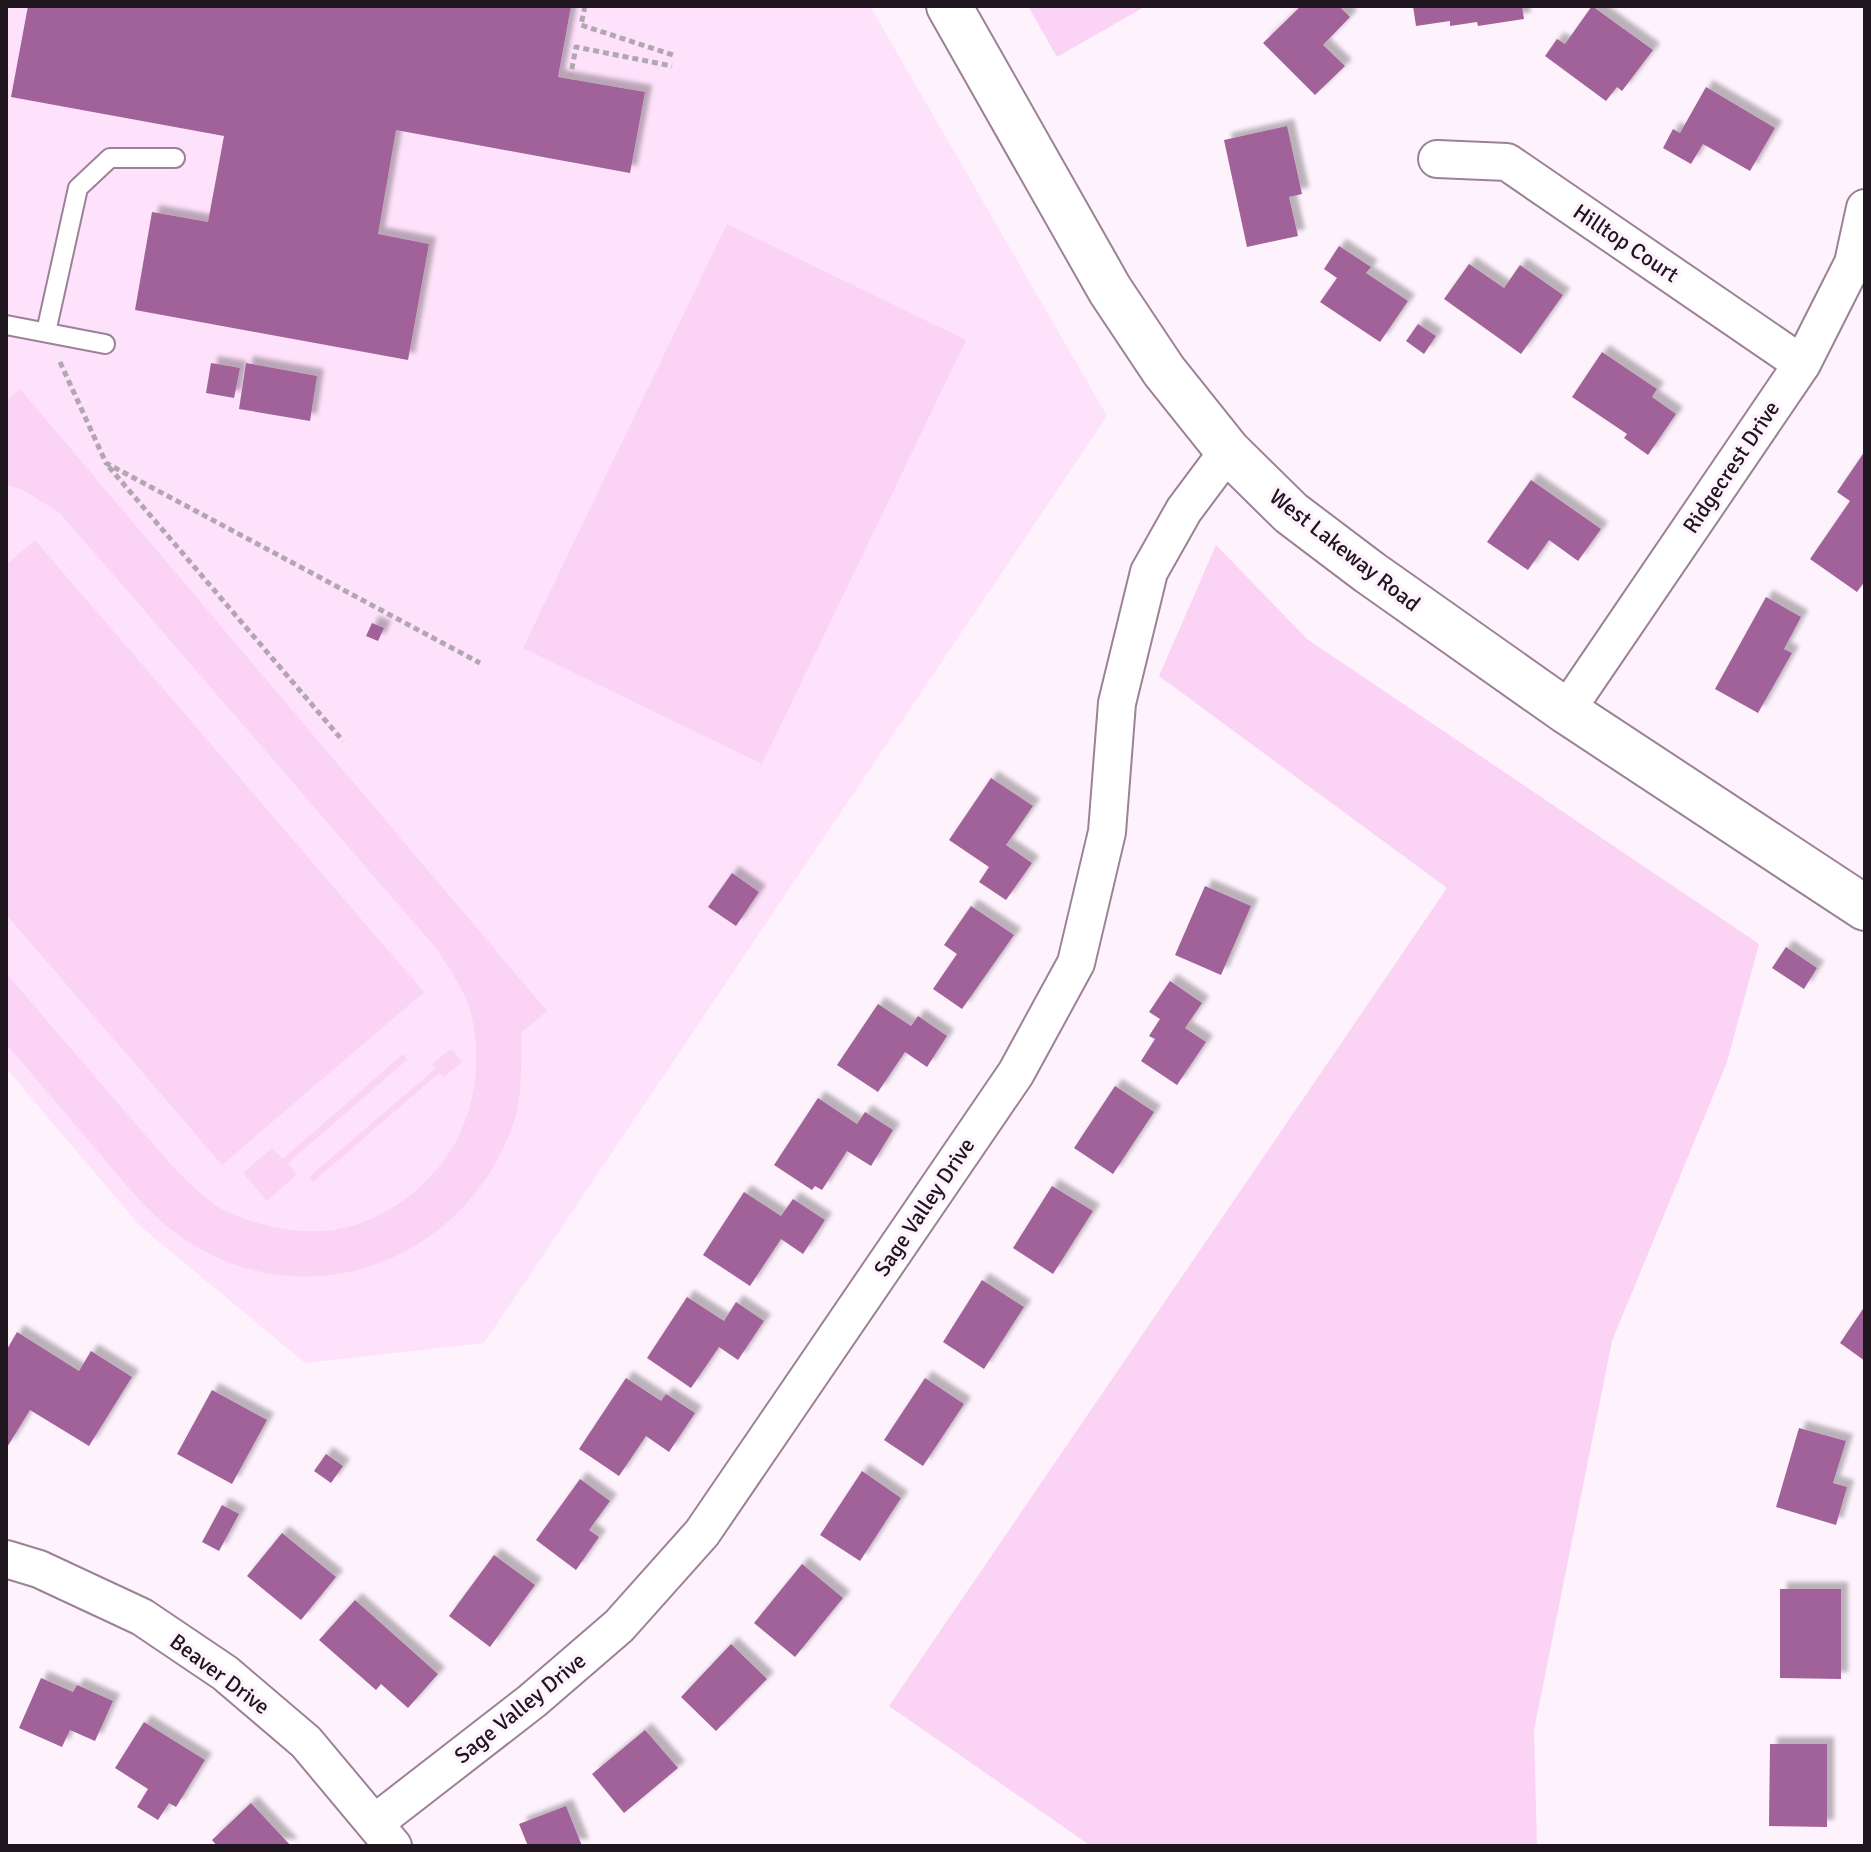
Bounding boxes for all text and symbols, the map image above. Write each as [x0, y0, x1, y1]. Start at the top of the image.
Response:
street label: Hilltop Court [1568, 198, 1684, 288]
street label: Ridgecrest Drive [1677, 396, 1785, 538]
street label: West Lakeway Road [1264, 483, 1426, 617]
street label: Sage Valley Drive [868, 1133, 980, 1281]
street label: Beaver Drive [165, 1628, 275, 1720]
street label: Sage Valley Drive [449, 1647, 591, 1769]

